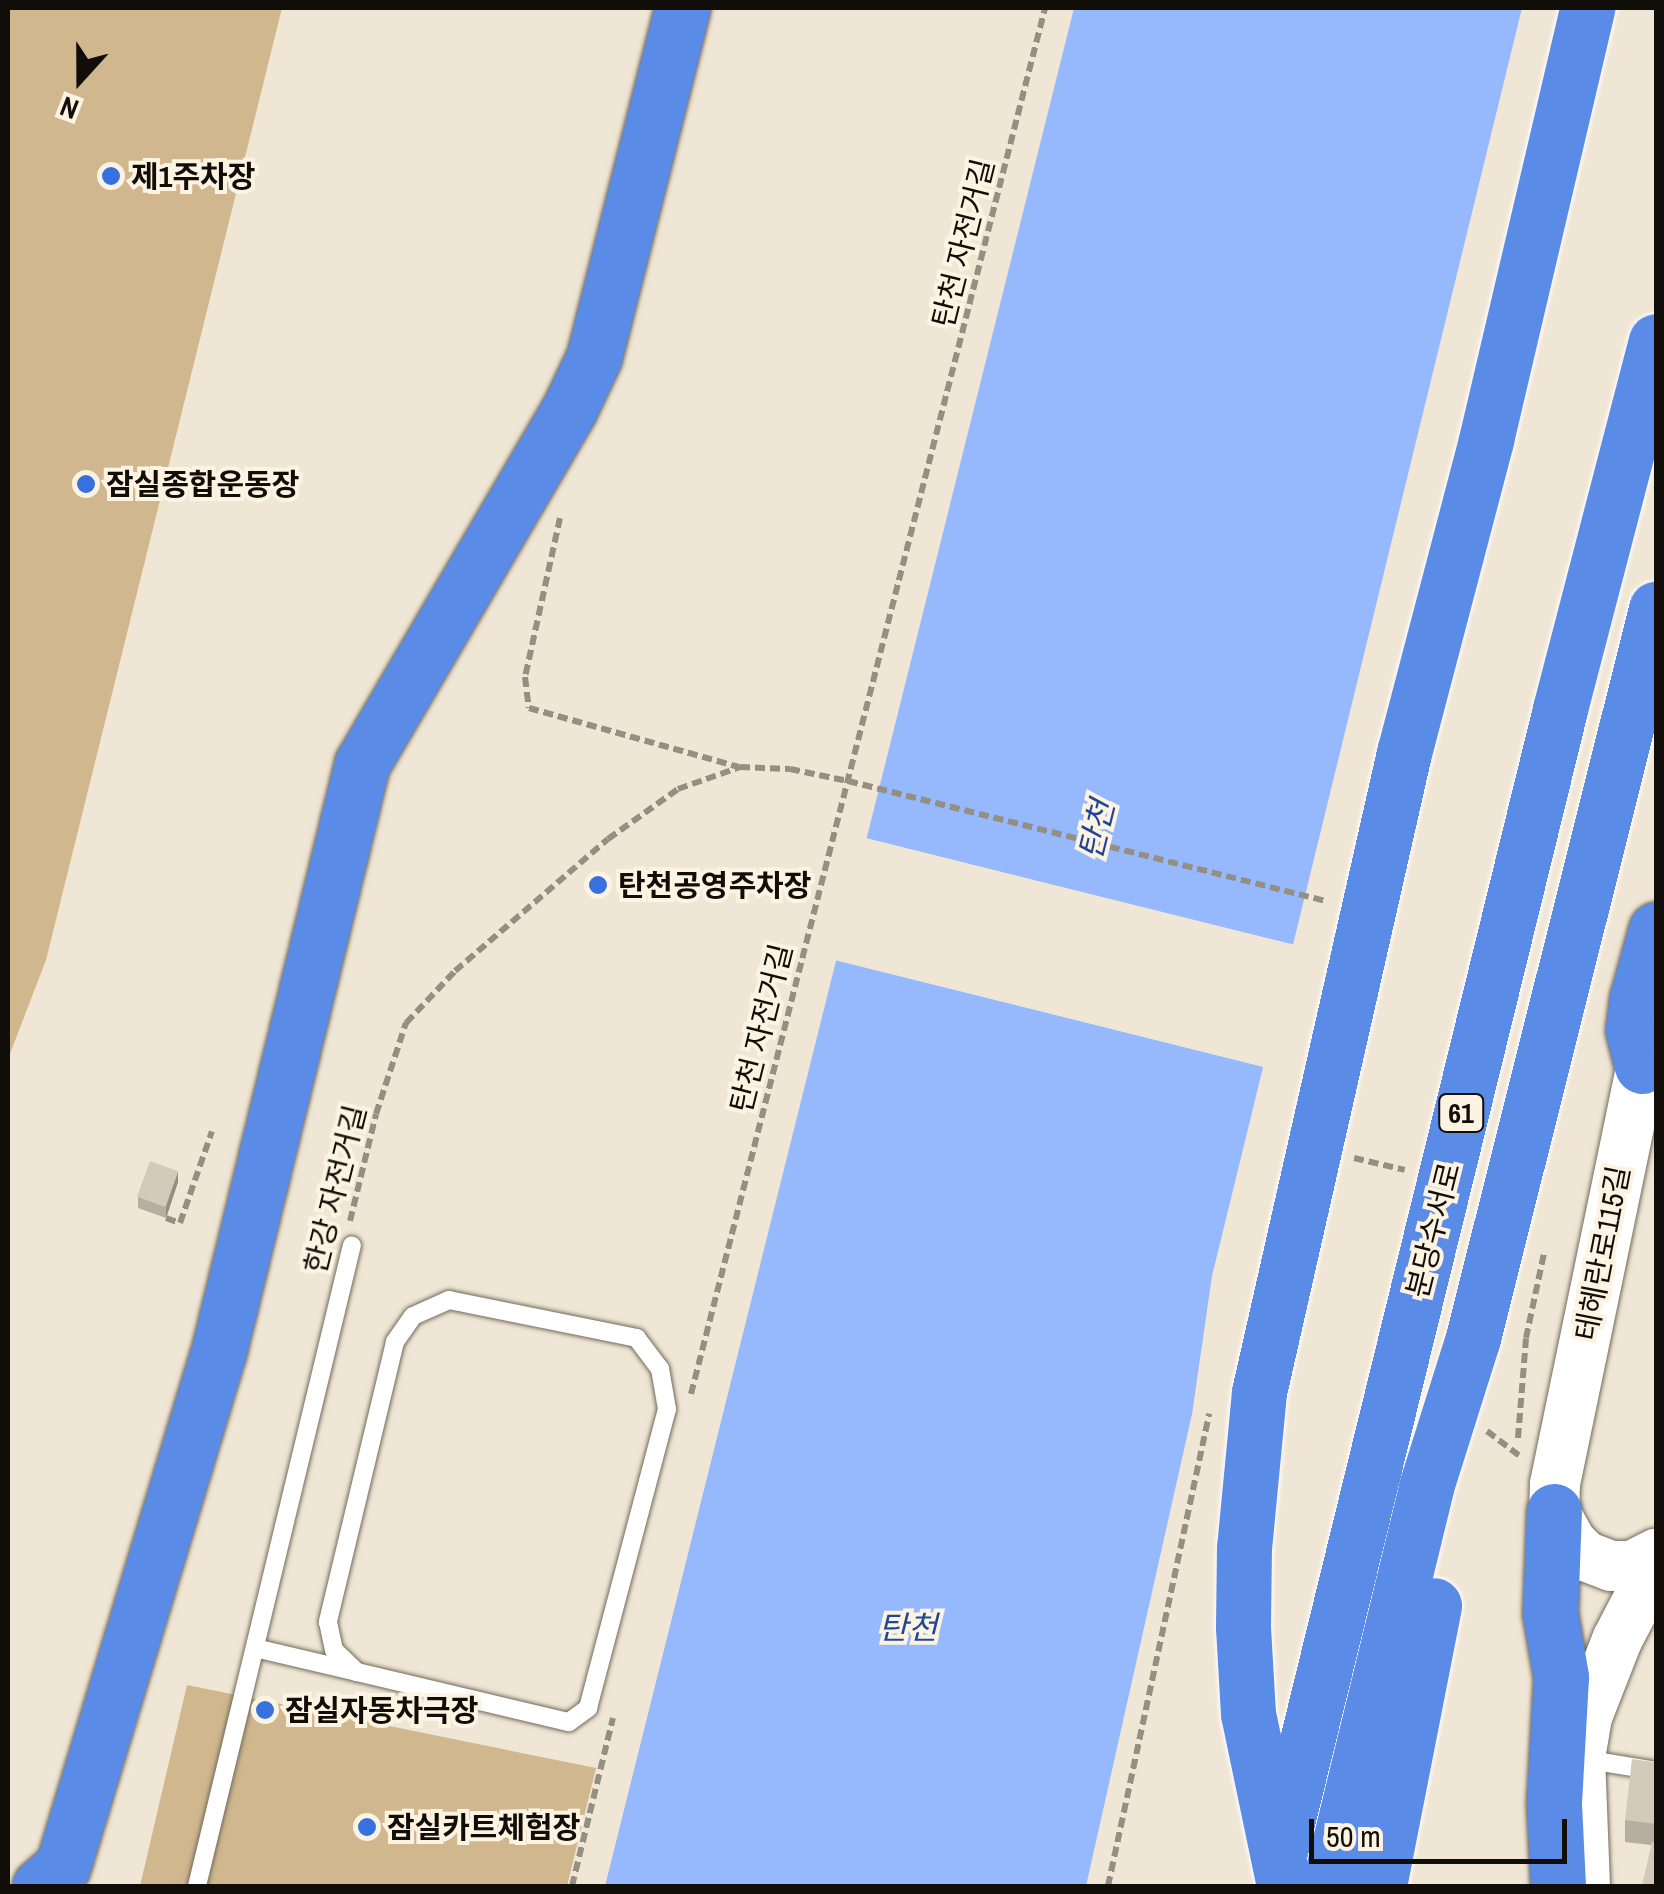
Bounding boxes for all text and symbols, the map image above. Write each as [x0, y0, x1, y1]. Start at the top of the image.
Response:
north arrow [30, 30, 130, 130]
text: N [55, 87, 84, 129]
street label: 탄천 자전거길 [925, 155, 1001, 331]
place label: 제1주차장 [131, 158, 255, 194]
marker: 제1주차장 [100, 165, 122, 187]
place label: 잠실종합운동장 [106, 466, 299, 502]
marker: 잠실종합운동장 [75, 473, 97, 495]
water label: 탄천 [1071, 797, 1123, 863]
place label: 탄천공영주차장 [618, 867, 811, 903]
marker: 탄천공영주차장 [587, 874, 609, 896]
street label: 탄천 자전거길 [723, 940, 799, 1116]
road number: 61 [1436, 1090, 1486, 1136]
street label: 한강 자전거길 [297, 1101, 373, 1277]
street label: 분당수서로 [1399, 1159, 1467, 1301]
street label: 테헤란로115길 [1567, 1163, 1637, 1343]
water label: 탄천 [879, 1609, 937, 1647]
place label: 잠실자동차극장 [285, 1692, 478, 1728]
marker: 잠실자동차극장 [254, 1699, 276, 1721]
scale bar [1314, 1799, 1572, 1861]
place label: 잠실카트체험장 [387, 1809, 580, 1845]
marker: 잠실카트체험장 [356, 1816, 378, 1838]
text: 50 m [1326, 1816, 1381, 1856]

